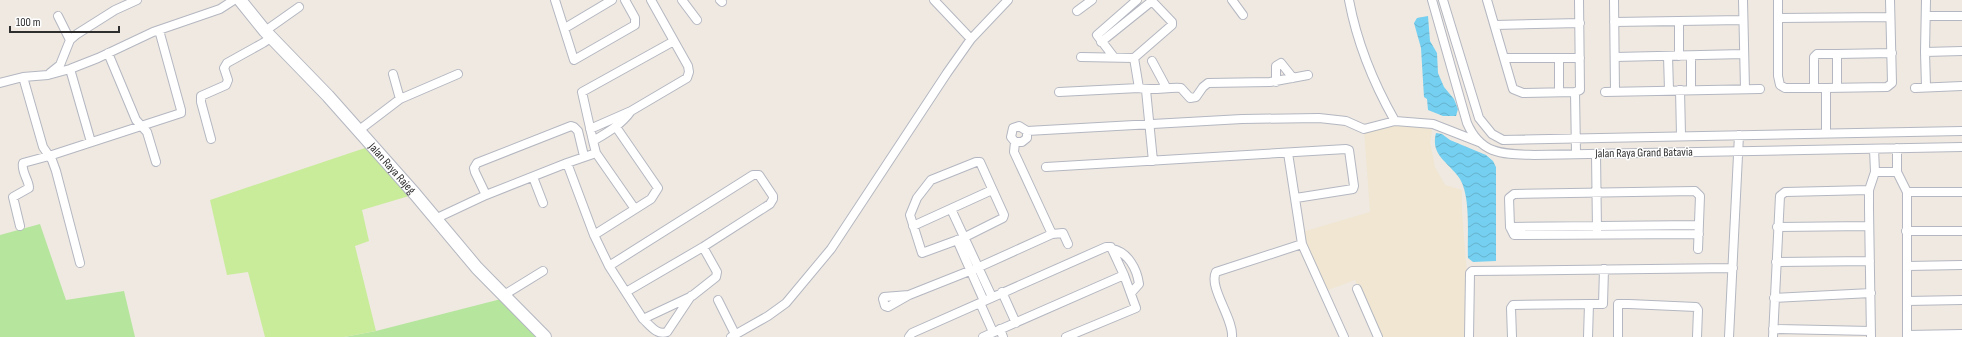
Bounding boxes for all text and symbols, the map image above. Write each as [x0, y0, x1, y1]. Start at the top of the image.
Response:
scale bar [10, 8, 119, 34]
text: 100 m [16, 15, 41, 30]
street label: Jalan Raya Rajeg [365, 139, 419, 197]
street label: Jalan Raya Grand Batavia [1594, 145, 1693, 161]

